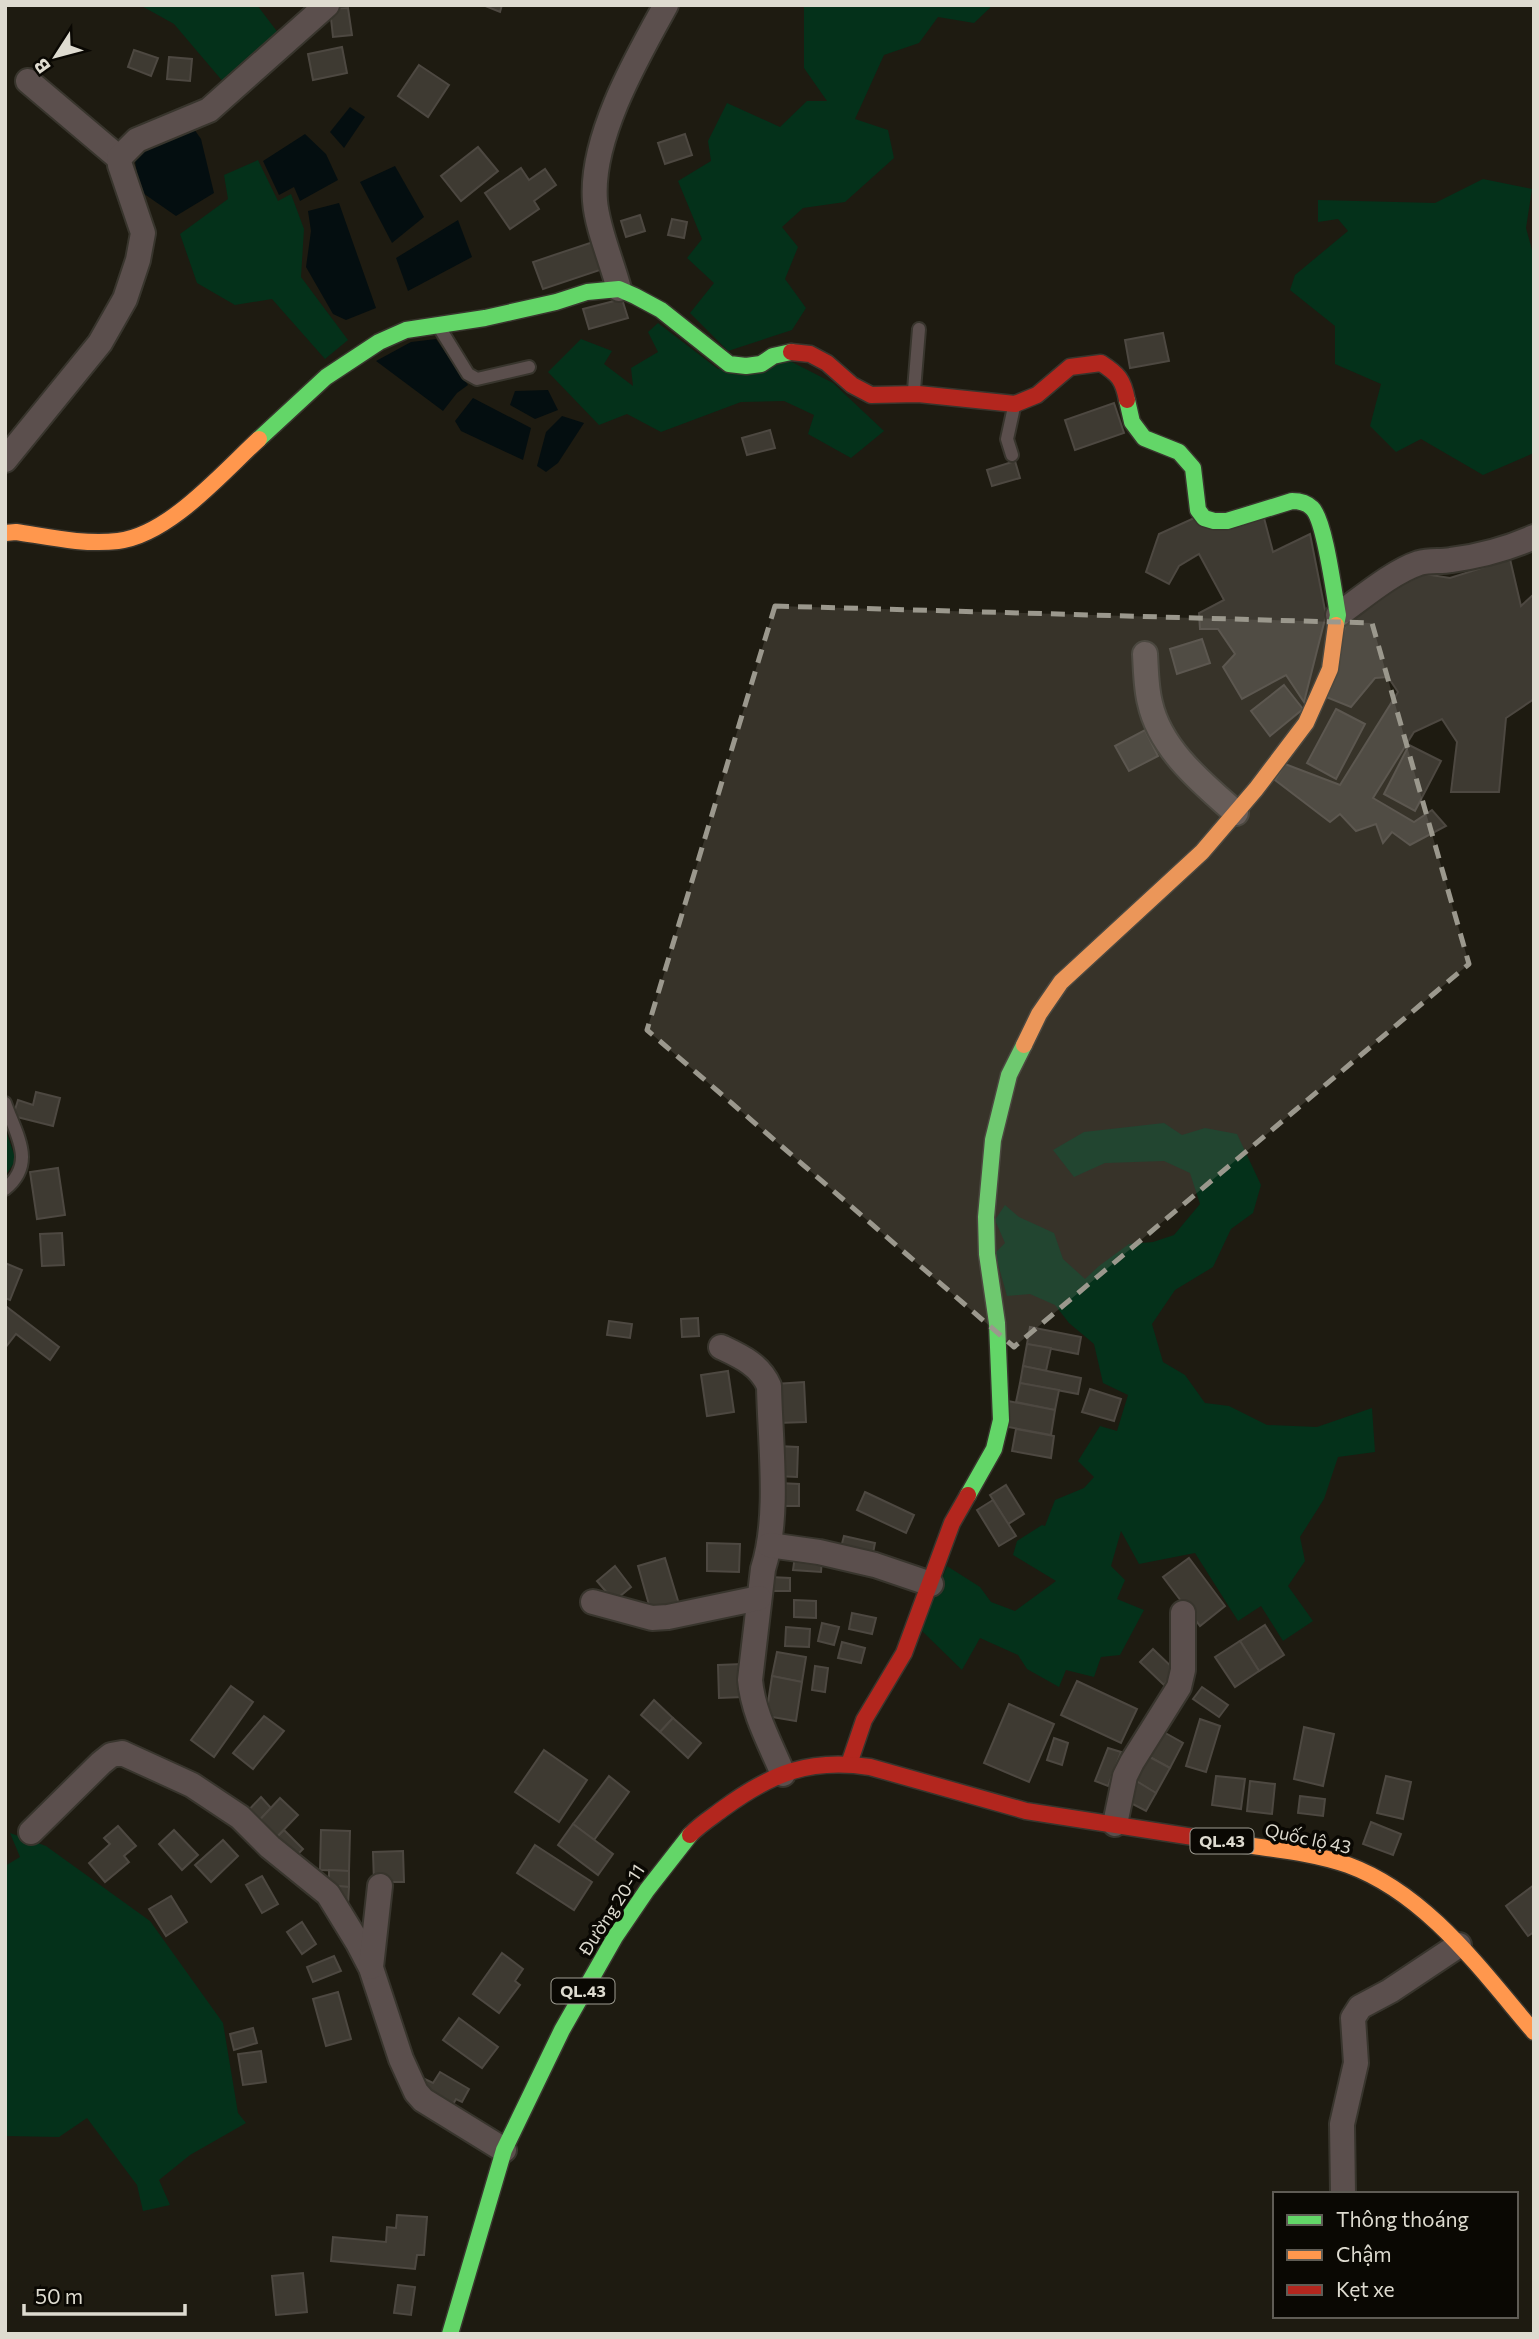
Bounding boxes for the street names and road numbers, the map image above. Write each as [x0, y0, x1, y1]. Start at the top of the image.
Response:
street label: Quốc lộ 43 [1263, 1818, 1353, 1858]
road number: QL.43 [1190, 1828, 1254, 1854]
street label: Đường 20-11 [573, 1860, 649, 1960]
road number: QL.43 [552, 1979, 614, 2004]

